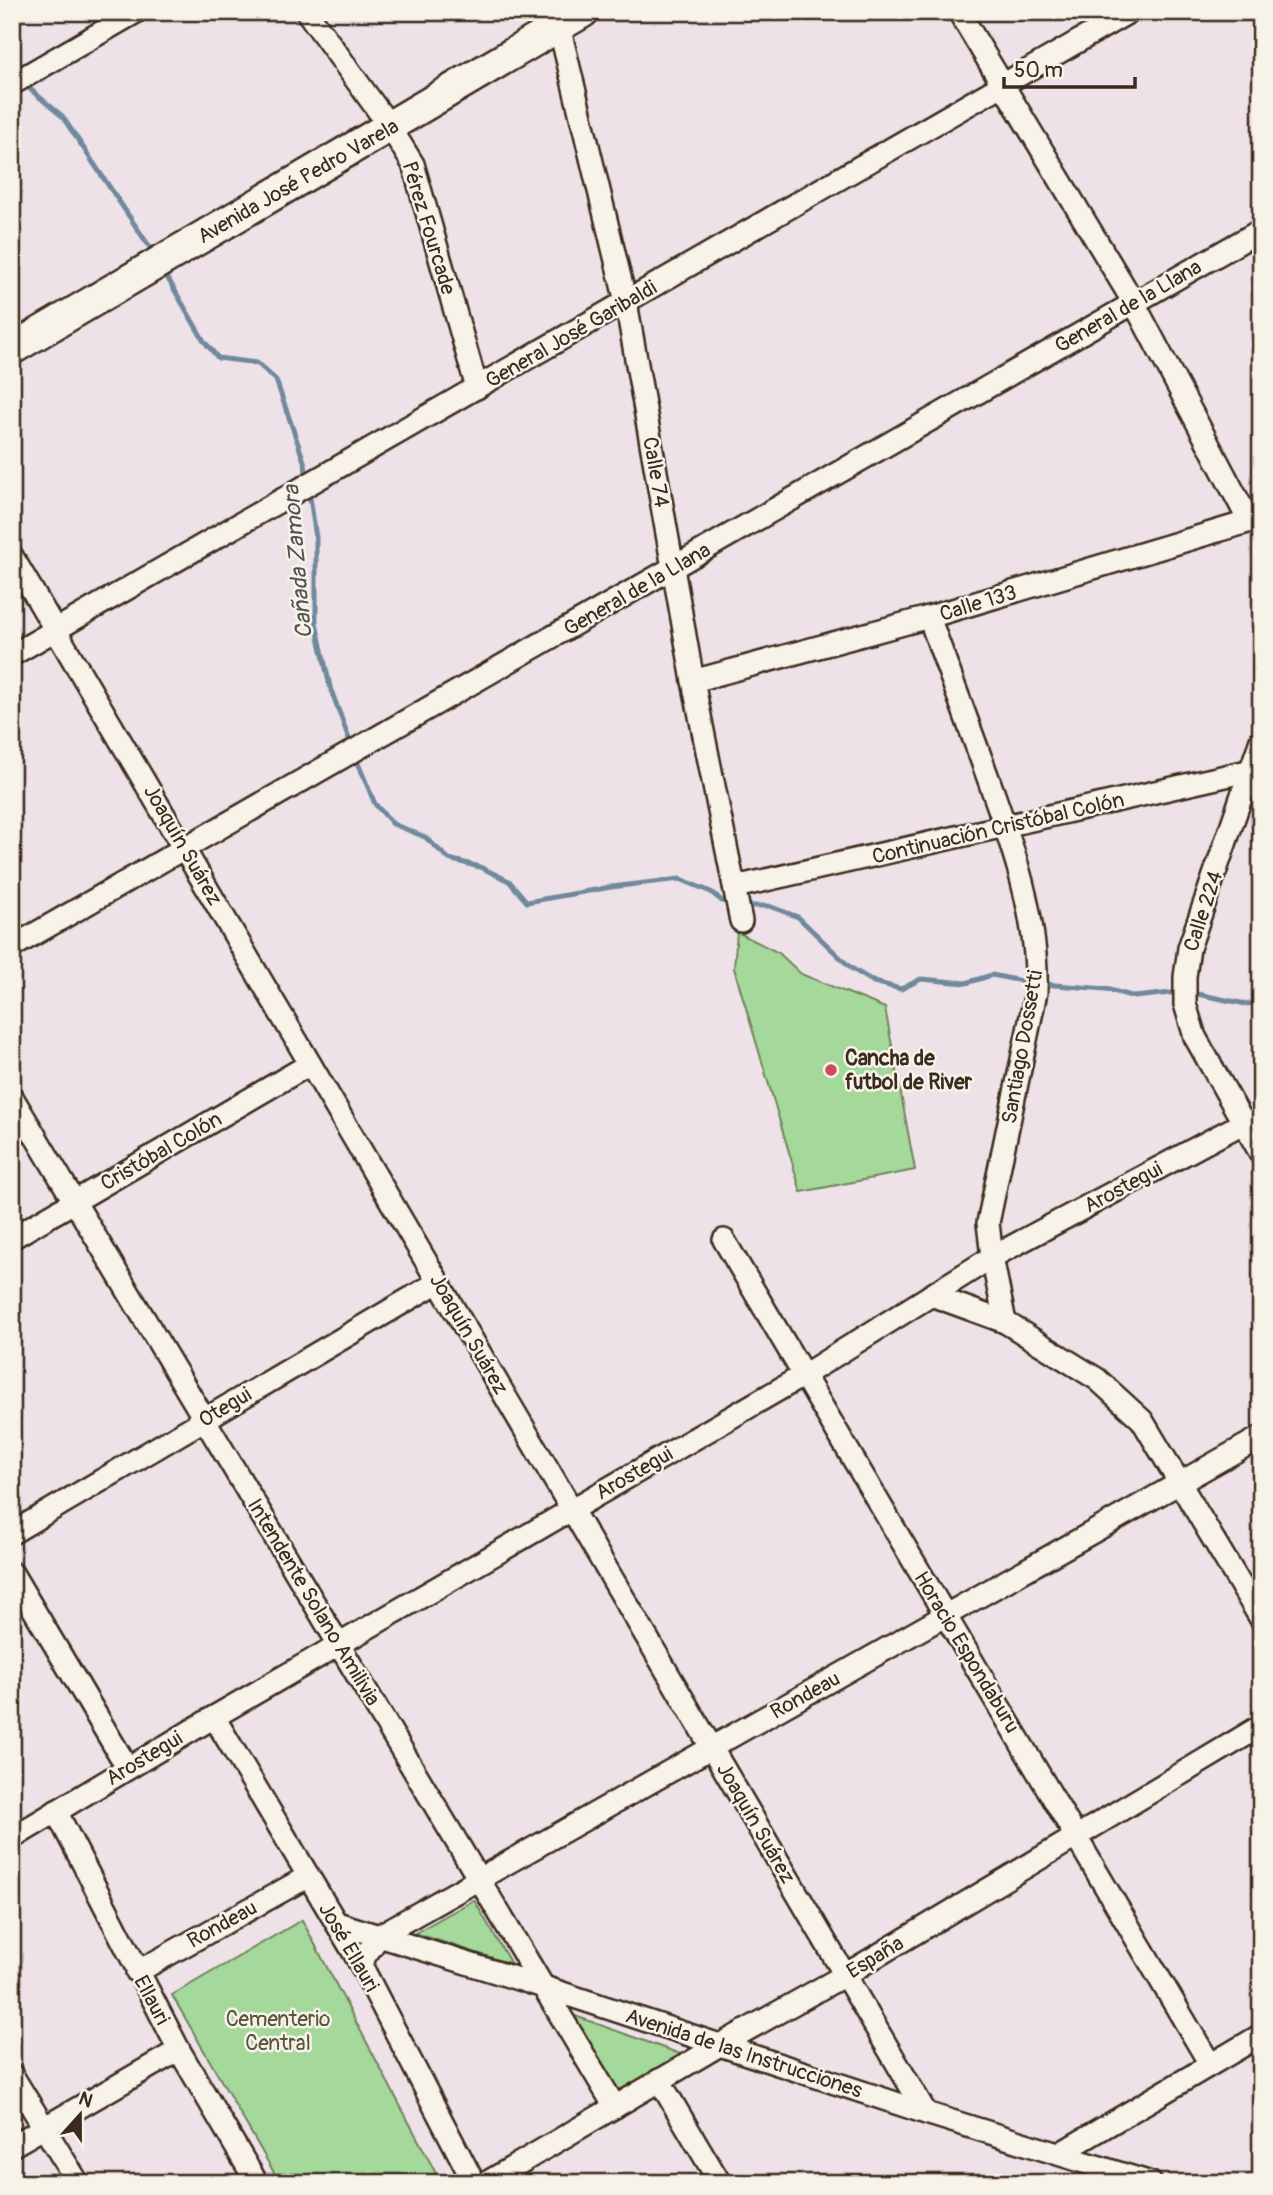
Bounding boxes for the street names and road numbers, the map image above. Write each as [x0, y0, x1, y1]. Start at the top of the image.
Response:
street label: Avenida José Pedro Varela [193, 113, 404, 250]
street label: Pérez Fourcade [395, 158, 462, 299]
street label: General de la Llana [1050, 253, 1207, 359]
street label: General José Garibaldi [481, 274, 662, 394]
street label: Calle 74 [636, 435, 675, 509]
street label: General de la Llana [559, 536, 716, 642]
street label: Calle 133 [936, 579, 1020, 628]
street label: Joaquín Suárez [137, 780, 228, 910]
street label: Continuación Cristóbal Colón [869, 786, 1127, 871]
street label: Calle 224 [1178, 867, 1229, 955]
street label: Santiago Dossetti [996, 968, 1049, 1126]
street label: Cristóbal Colón [96, 1106, 227, 1197]
street label: Arostegui [1079, 1155, 1167, 1219]
street label: Joaquín Suárez [423, 1269, 514, 1399]
street label: Otegui [194, 1381, 257, 1434]
street label: Arostegui [591, 1440, 678, 1506]
street label: Intendente Solano Amilivia [241, 1494, 386, 1711]
street label: Horacio Espondaburu [908, 1566, 1026, 1738]
street label: Rondeau [766, 1665, 845, 1726]
street label: Arostegui [101, 1725, 188, 1792]
street label: Joaquín Suárez [710, 1758, 801, 1888]
street label: Rondeau [183, 1894, 262, 1955]
street label: José Ellauri [312, 1898, 385, 1997]
street label: España [842, 1930, 909, 1985]
street label: Ellauri [127, 1971, 176, 2030]
street label: Avenida de las Instrucciones [622, 2002, 866, 2105]

